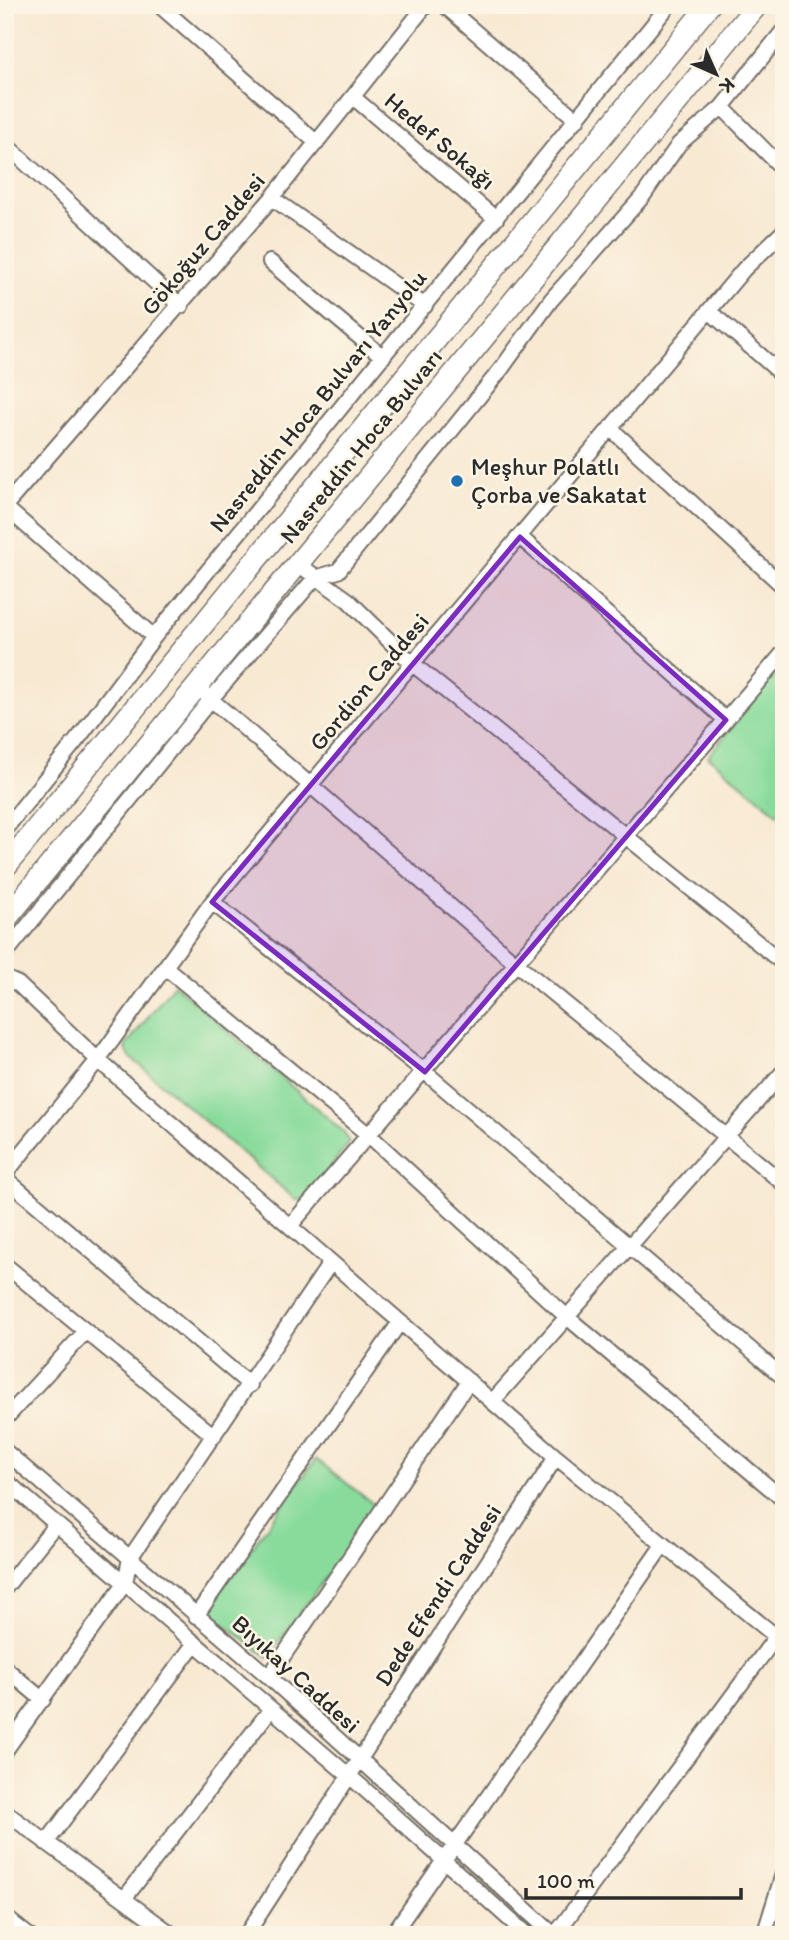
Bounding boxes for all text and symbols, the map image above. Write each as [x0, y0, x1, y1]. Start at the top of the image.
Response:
north arrow [680, 38, 750, 108]
text: K [715, 73, 740, 99]
street label: Hedef Sokağı [379, 86, 502, 195]
street label: Gökoğuz Caddesi [134, 166, 271, 321]
street label: Nasreddin Hoca Bulvarı Yanyolu [203, 264, 433, 538]
street label: Nasreddin Hoca Bulvarı [274, 343, 448, 549]
place label: Meşhur Polatlı Çorba ve Sakatat [471, 452, 647, 509]
marker: Meşhur Polatlı Çorba ve Sakatat [449, 473, 465, 489]
street label: Gordion Caddesi [303, 607, 435, 756]
street label: Dede Efendi Caddesi [368, 1498, 507, 1691]
street label: Bıyıkay Caddesi [226, 1608, 366, 1739]
scale bar [526, 1856, 742, 1900]
text: 100 m [537, 1868, 595, 1893]

